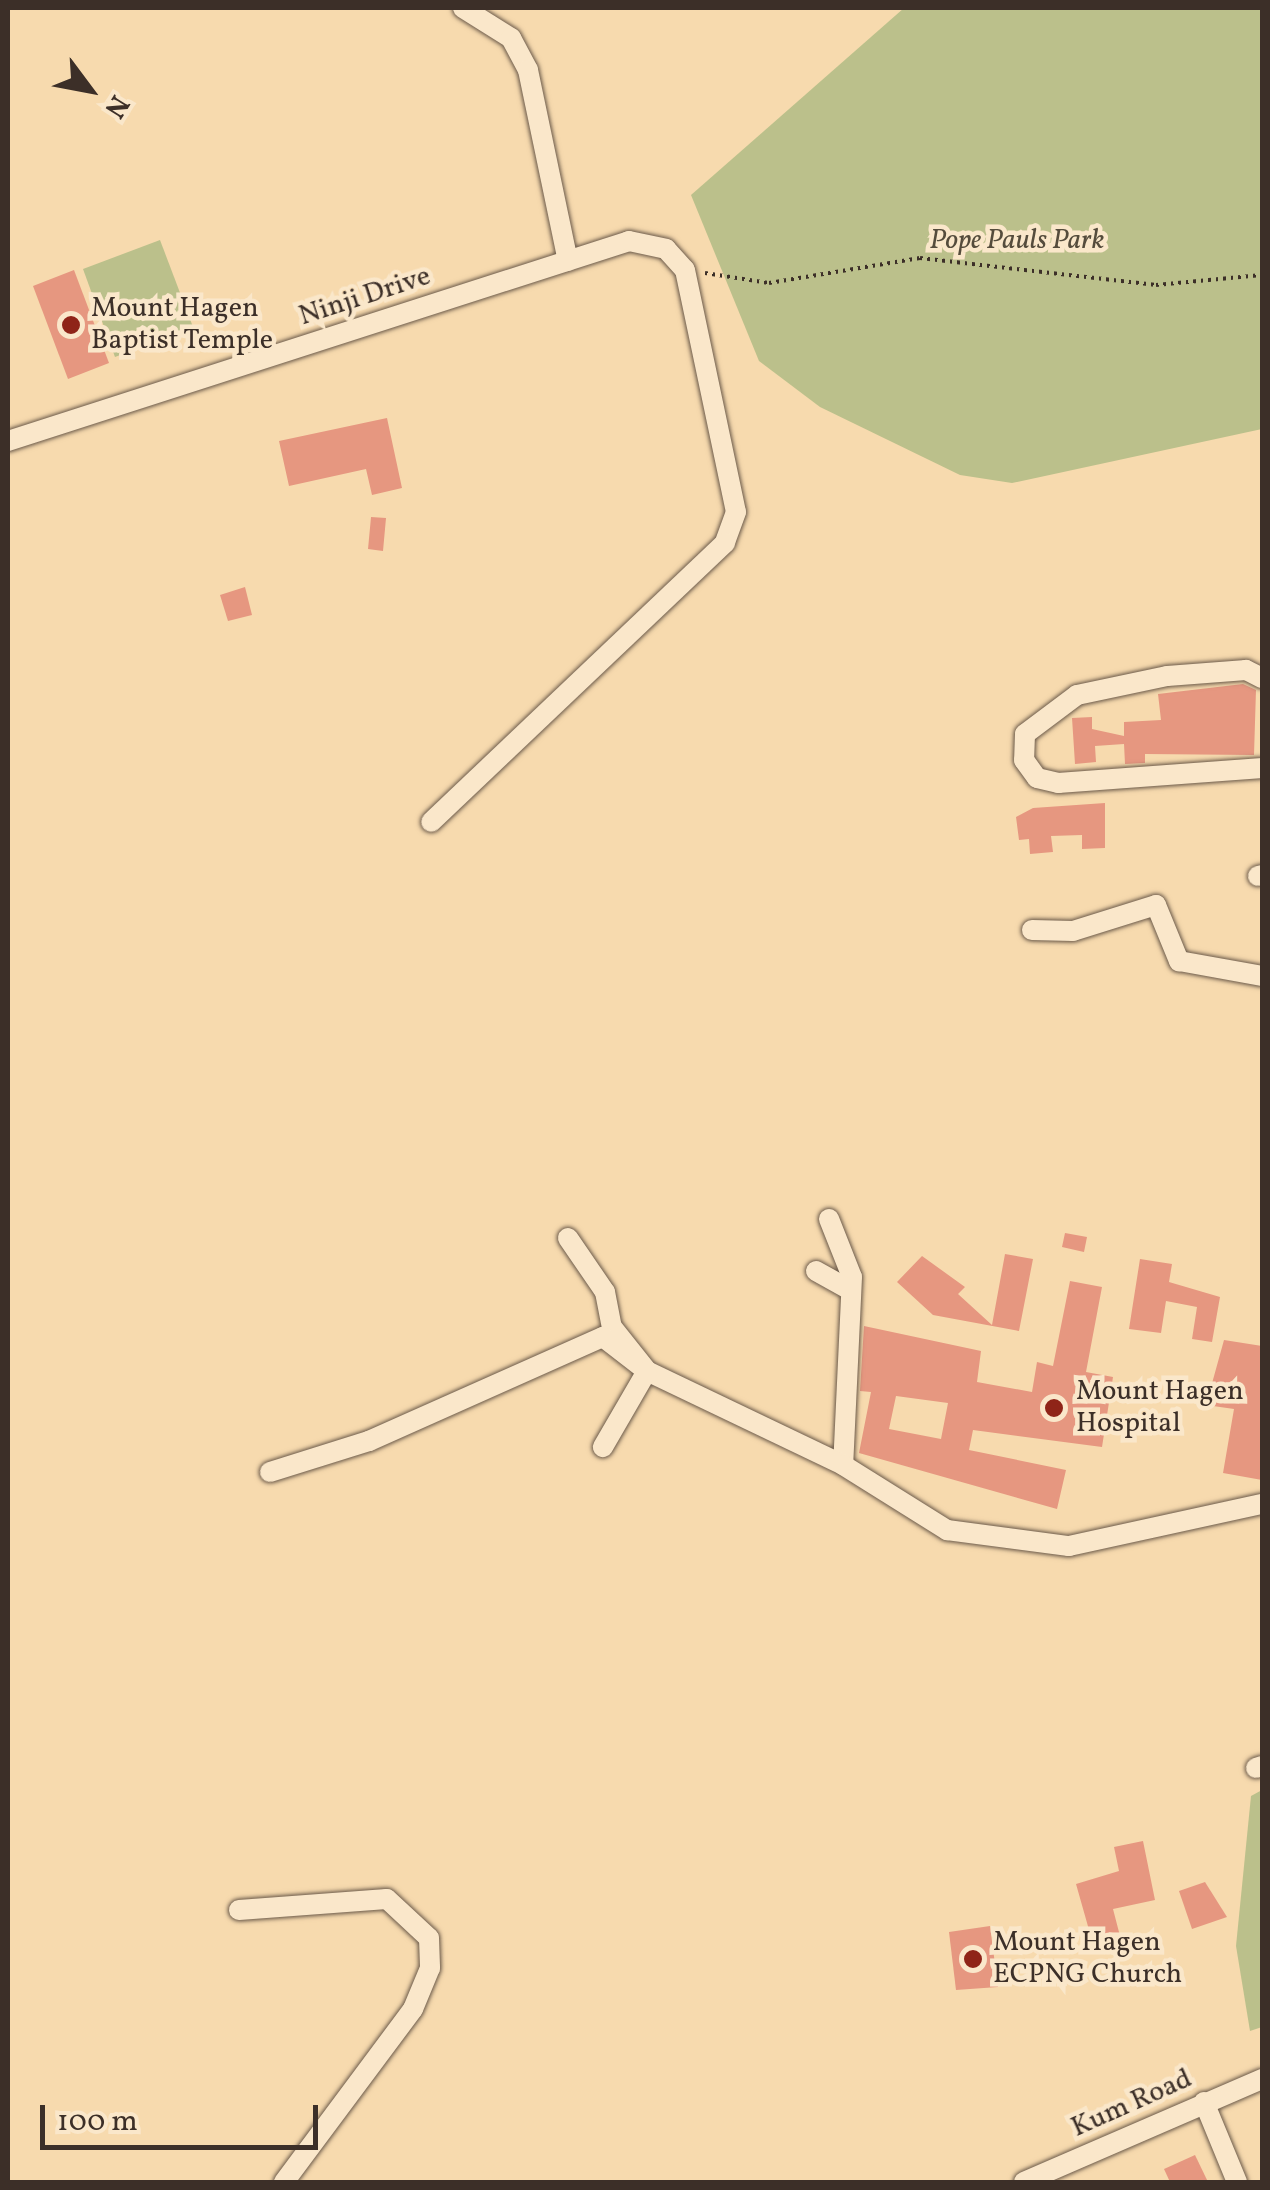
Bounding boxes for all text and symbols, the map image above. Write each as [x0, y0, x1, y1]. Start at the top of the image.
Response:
north arrow [40, 40, 140, 140]
text: N [94, 87, 138, 125]
park label: Pope Pauls Park [929, 224, 1105, 258]
street label: Ninji Drive [295, 260, 435, 334]
place label: Mount Hagen Baptist Temple [91, 292, 274, 358]
marker: Mount Hagen Baptist Temple [60, 314, 82, 336]
place label: Mount Hagen Hospital [1076, 1375, 1244, 1441]
marker: Mount Hagen Hospital [1041, 1395, 1067, 1421]
place label: Mount Hagen ECPNG Church [993, 1926, 1182, 1992]
marker: Mount Hagen ECPNG Church [962, 1948, 984, 1970]
street label: Kum Road [1067, 2063, 1197, 2145]
scale bar [45, 2085, 322, 2147]
text: 100 m [57, 2101, 138, 2143]

